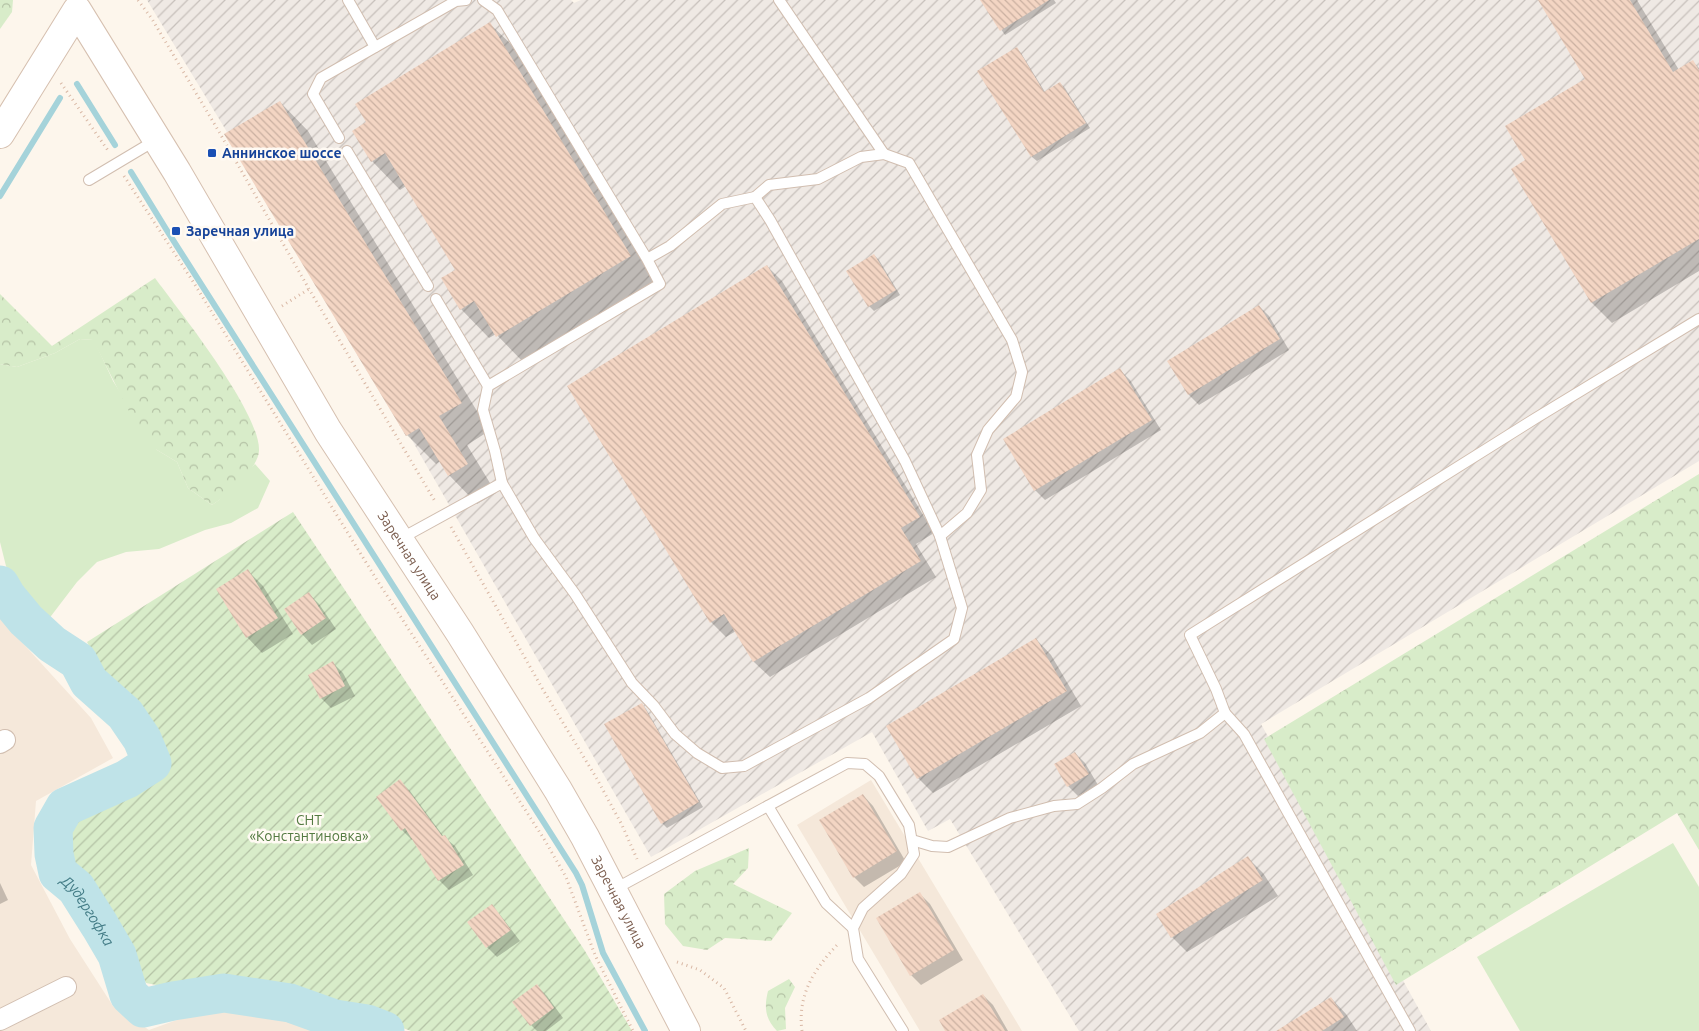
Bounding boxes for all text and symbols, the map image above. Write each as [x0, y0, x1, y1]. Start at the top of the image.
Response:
place label: Аннинское шоссе [222, 145, 342, 161]
marker: Аннинское шоссе [206, 147, 218, 159]
place label: Заречная улица [186, 223, 294, 239]
marker: Заречная улица [170, 225, 182, 237]
street label: Заречная улица [375, 508, 444, 603]
park label: СНТ «Константиновка» [249, 812, 369, 844]
street label: Заречная улица [588, 853, 650, 951]
water label: Дудергофка [57, 870, 118, 949]

